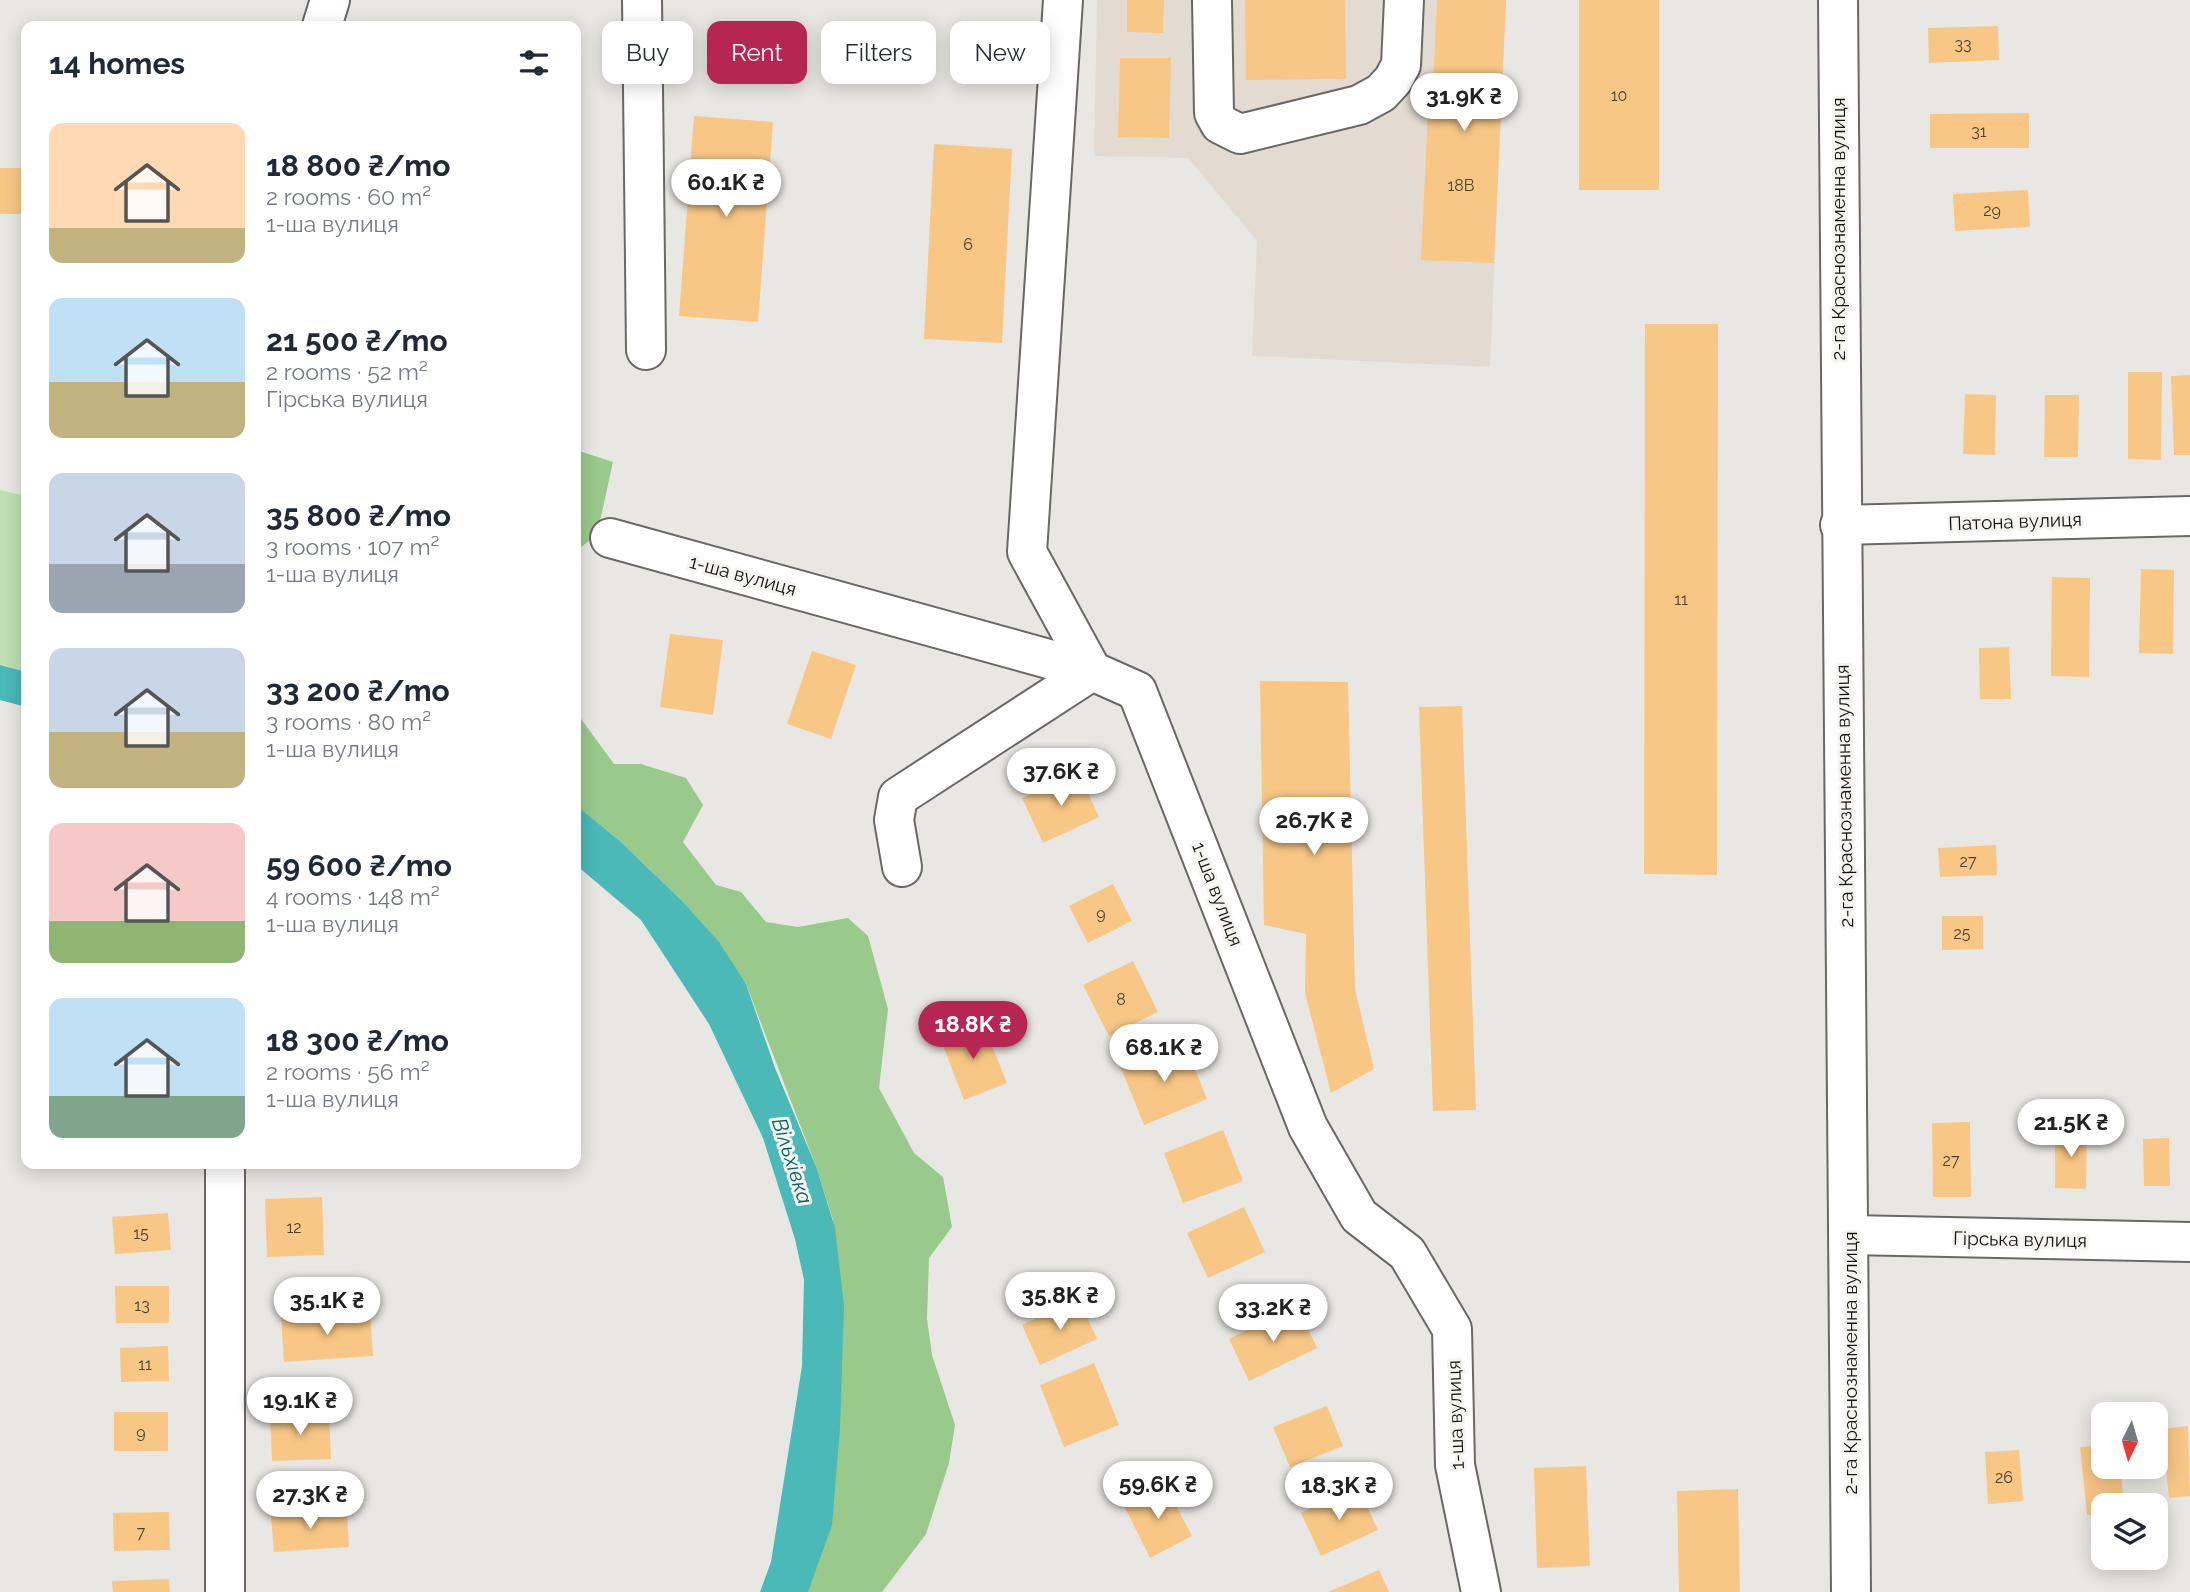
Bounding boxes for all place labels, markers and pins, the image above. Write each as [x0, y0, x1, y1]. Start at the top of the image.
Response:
pin: 31.9K ₴ [1399, 74, 1529, 133]
pin: 60.1K ₴ [661, 160, 791, 219]
pin: 37.6K ₴ [996, 748, 1126, 808]
pin: 26.7K ₴ [1249, 798, 1379, 857]
pin: 18.8K ₴ [908, 1002, 1038, 1061]
pin: 68.1K ₴ [1099, 1024, 1229, 1084]
pin: 21.5K ₴ [2006, 1100, 2136, 1159]
pin: 35.8K ₴ [995, 1272, 1125, 1332]
pin: 35.1K ₴ [262, 1278, 392, 1337]
pin: 33.2K ₴ [1208, 1284, 1338, 1344]
pin: 19.1K ₴ [235, 1378, 365, 1437]
pin: 59.6K ₴ [1093, 1462, 1223, 1521]
pin: 18.3K ₴ [1274, 1462, 1404, 1522]
pin: 27.3K ₴ [245, 1472, 375, 1531]

